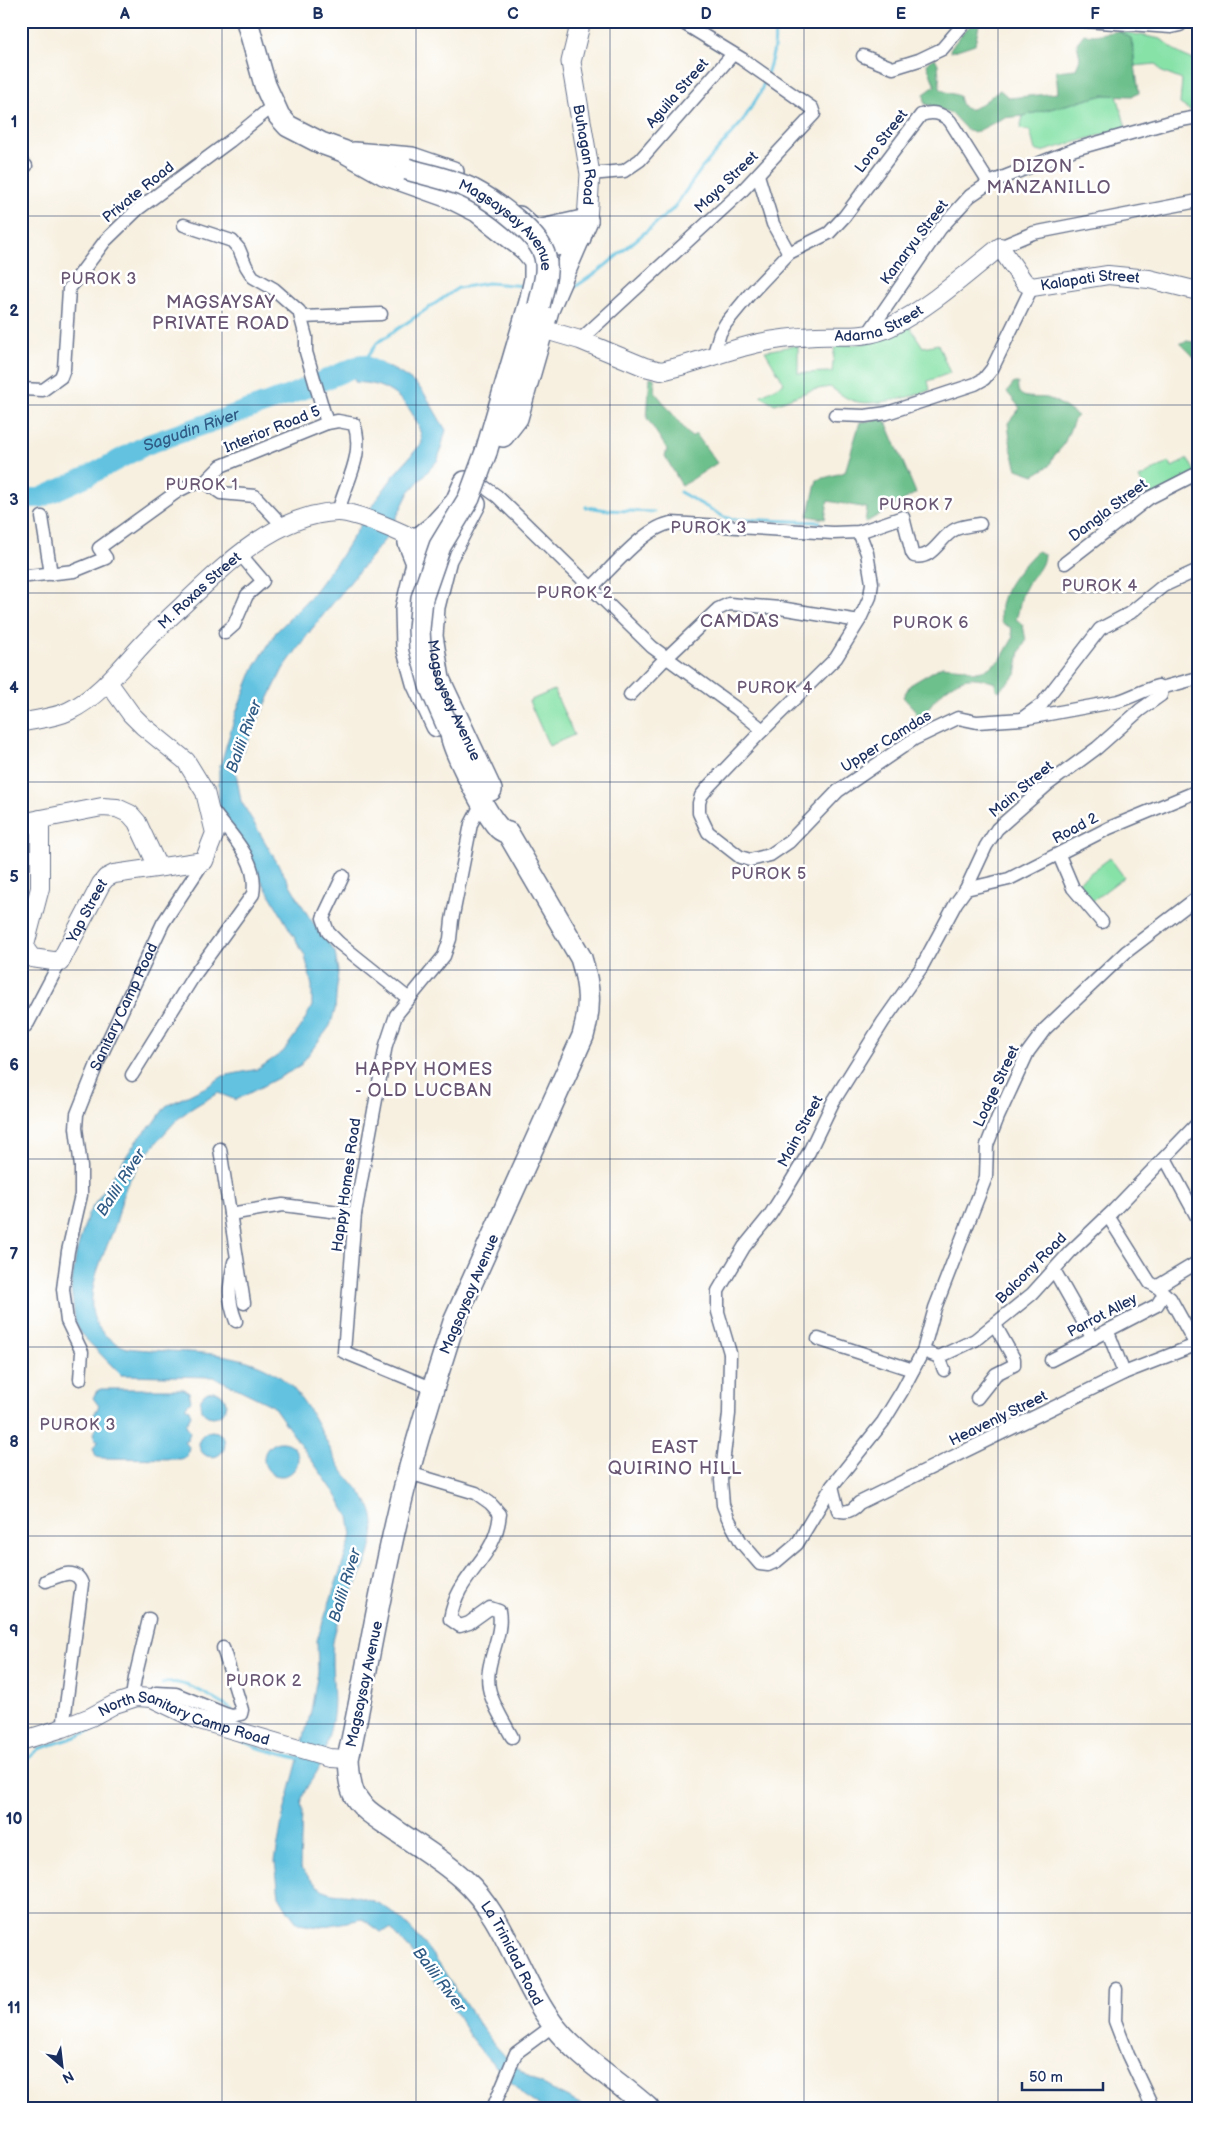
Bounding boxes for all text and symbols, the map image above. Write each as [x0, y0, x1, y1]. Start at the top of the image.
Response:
text: A [119, 5, 130, 24]
text: B [312, 5, 324, 24]
text: C [507, 5, 519, 24]
text: D [700, 5, 712, 24]
text: E [896, 5, 906, 24]
text: F [1090, 5, 1100, 24]
street label: Aguila Street [642, 54, 713, 132]
street label: Buhagan Road [568, 103, 600, 205]
street label: Loro Street [851, 105, 912, 177]
text: 1 [11, 113, 17, 132]
street label: Maya Street [691, 147, 762, 217]
district label: DIZON - MANZANILLO [986, 156, 1112, 198]
street label: Private Road [99, 158, 178, 227]
street label: Magsaysay Avenue [456, 175, 555, 271]
street label: Kanaryu Street [876, 196, 953, 288]
street label: Kalapati Street [1039, 266, 1141, 296]
district label: PUROK 3 [61, 270, 137, 289]
district label: MAGSAYSAY PRIVATE ROAD [152, 292, 290, 334]
street label: Adarna Street [834, 301, 927, 346]
text: 2 [9, 302, 19, 321]
street label: Interior Road 5 [221, 402, 323, 457]
water label: Sagudin River [141, 405, 243, 456]
street label: Dangla Street [1065, 475, 1151, 546]
district label: PUROK 1 [165, 476, 239, 495]
text: 3 [9, 491, 19, 510]
district label: PUROK 7 [879, 496, 953, 515]
district label: PUROK 3 [671, 519, 747, 538]
street label: M. Roxas Street [154, 548, 245, 633]
district label: PUROK 4 [1062, 577, 1138, 596]
district label: PUROK 2 [537, 584, 613, 603]
district label: CAMDAS [700, 611, 780, 632]
district label: PUROK 6 [893, 614, 969, 633]
street label: Magsaysay Avenue [423, 638, 485, 764]
text: 4 [9, 679, 19, 698]
district label: PUROK 4 [737, 679, 813, 698]
water label: Balili River [223, 697, 267, 775]
street label: Upper Camdas [838, 706, 935, 777]
street label: Main Street [985, 757, 1058, 822]
street label: Road 2 [1049, 808, 1102, 848]
district label: PUROK 5 [731, 865, 807, 884]
text: 5 [9, 868, 19, 887]
street label: Yap Street [62, 875, 112, 947]
street label: Sanitary Camp Road [86, 940, 162, 1074]
street label: Lodge Street [969, 1042, 1024, 1130]
text: 6 [9, 1056, 19, 1075]
district label: HAPPY HOMES - OLD LUCBAN [355, 1059, 493, 1101]
street label: Main Street [774, 1092, 827, 1170]
street label: Happy Homes Road [328, 1117, 365, 1253]
water label: Balili River [93, 1145, 151, 1220]
street label: Balcony Road [992, 1229, 1071, 1308]
street label: Magsaysay Avenue [436, 1231, 503, 1357]
text: 7 [10, 1245, 19, 1264]
street label: Parrot Alley [1064, 1289, 1140, 1342]
street label: Heavenly Street [946, 1386, 1051, 1450]
district label: PUROK 3 [40, 1416, 116, 1435]
text: 8 [9, 1433, 19, 1452]
district label: EAST QUIRINO HILL [608, 1437, 742, 1479]
water label: Balili River [325, 1545, 366, 1624]
street label: Magsaysay Avenue [342, 1619, 387, 1749]
text: 9 [9, 1622, 19, 1641]
district label: PUROK 2 [226, 1672, 302, 1691]
street label: North Sanitary Camp Road [95, 1688, 272, 1750]
text: 10 [6, 1810, 22, 1829]
street label: La Trinidad Road [476, 1898, 547, 2009]
water label: Balili River [408, 1944, 470, 2017]
text: 11 [7, 1999, 21, 2018]
north arrow [38, 2042, 88, 2092]
scale bar [1022, 2059, 1103, 2091]
text: N [59, 2067, 77, 2087]
text: 50 m [1029, 2068, 1063, 2087]

